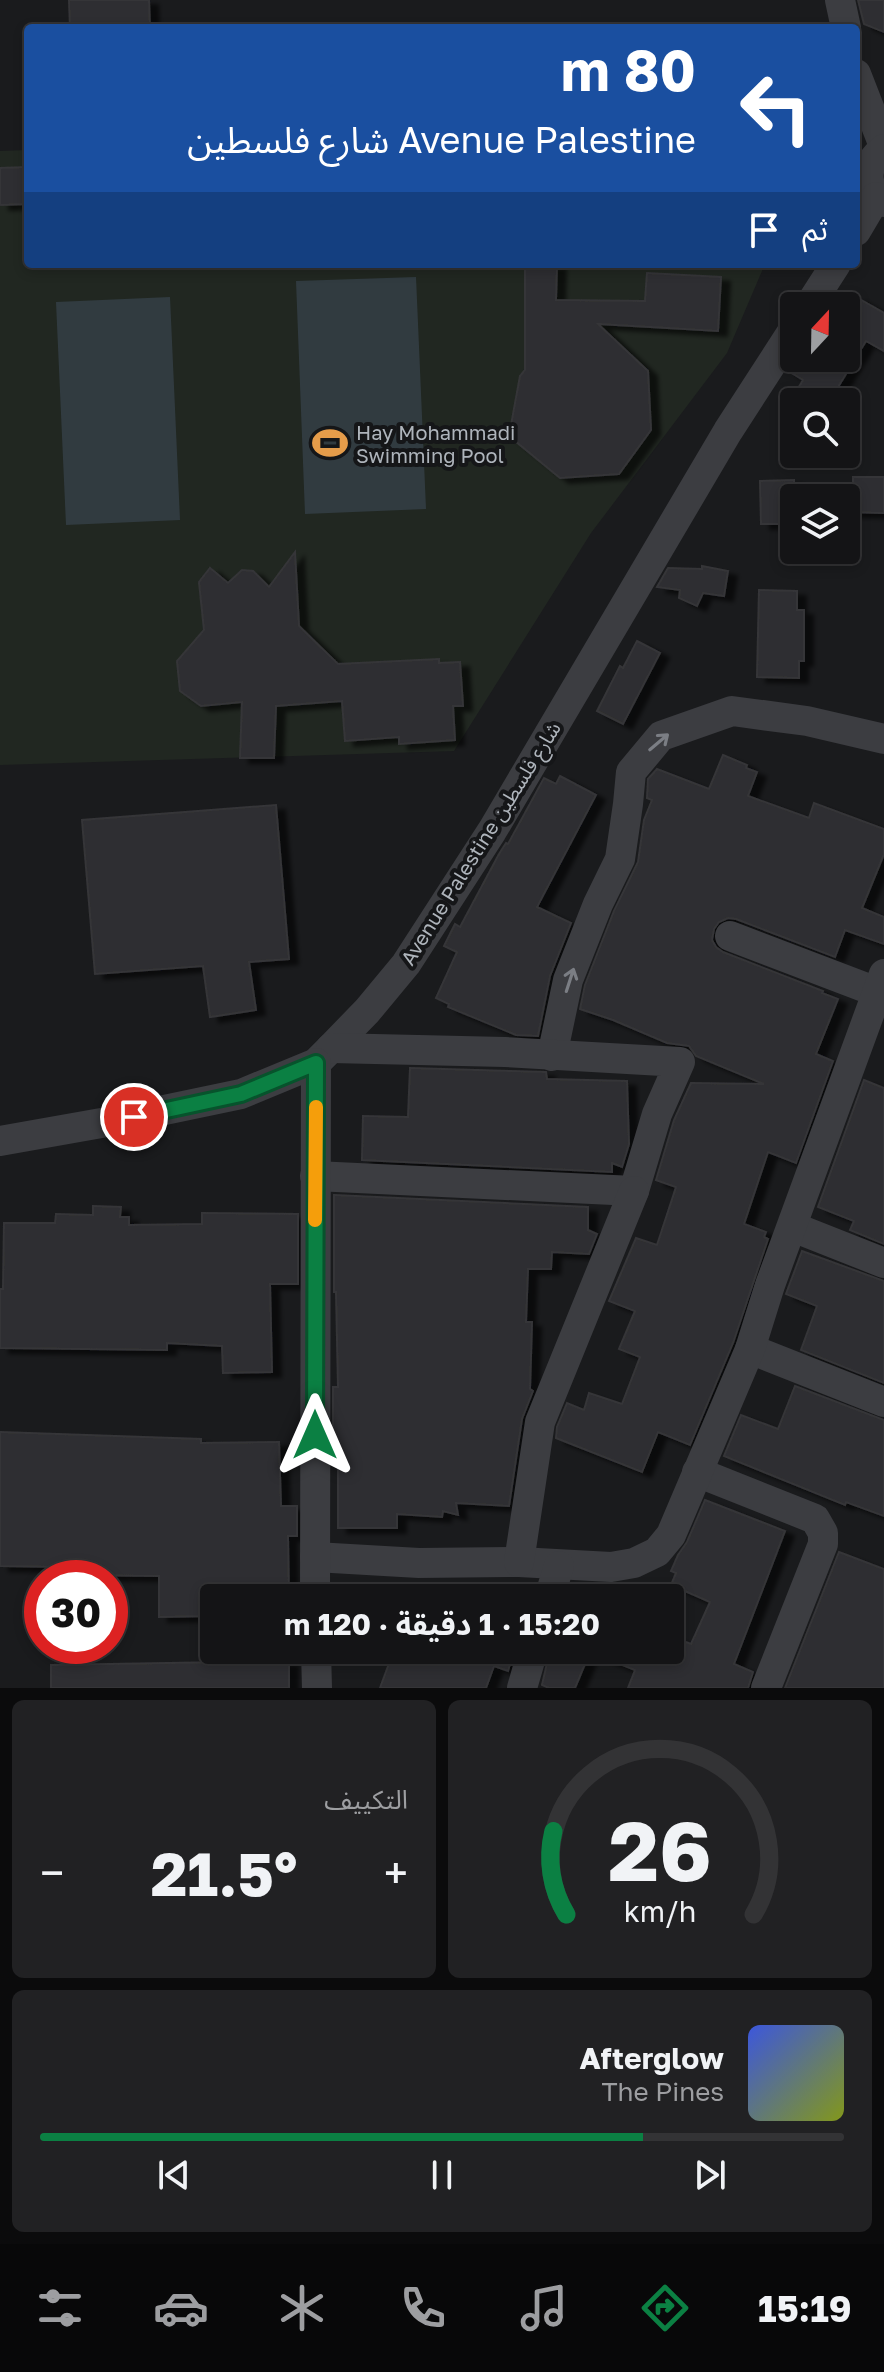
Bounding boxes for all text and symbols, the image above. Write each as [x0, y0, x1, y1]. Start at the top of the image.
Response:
text: 80 m [561, 36, 696, 103]
icon: left [724, 56, 828, 160]
text: Avenue Palestine شارع فلسطين [187, 118, 696, 161]
icon: arrive [742, 208, 786, 252]
text: ثم [802, 211, 828, 247]
north arrow [780, 292, 860, 372]
map controls [780, 292, 860, 564]
button: search [780, 388, 860, 468]
place label: Hay Mohammadi Swimming Pool [356, 420, 515, 467]
sports icon: Hay Mohammadi Swimming Pool [311, 424, 349, 462]
button: layers [780, 484, 860, 564]
street label: Avenue Palestine شارع فلسطين [395, 717, 568, 971]
one-way arrow [648, 734, 669, 752]
one-way arrow [563, 968, 578, 993]
pin [100, 1083, 168, 1151]
icon: arrive [112, 1095, 156, 1139]
position arrow [273, 1393, 357, 1477]
speed limit sign: 30 [24, 1560, 128, 1664]
text: 15:20 · 1 دقيقة · 120 m [284, 1606, 600, 1642]
text: التكييف [324, 1784, 408, 1815]
text: 26 [608, 1799, 712, 1899]
text: 21.5° [151, 1837, 297, 1909]
text: − [40, 1846, 64, 1899]
text: + [384, 1846, 408, 1899]
text: km/h [624, 1894, 696, 1928]
text: Afterglow [580, 2040, 724, 2076]
text: The Pines [601, 2076, 724, 2107]
icon: previous [152, 2153, 196, 2197]
icon: pause [420, 2153, 464, 2197]
icon: next [688, 2153, 732, 2197]
icon: filters [32, 2280, 88, 2336]
icon: car [153, 2280, 209, 2336]
icon: climate [274, 2280, 330, 2336]
icon: phone [395, 2280, 451, 2336]
icon: music [516, 2280, 572, 2336]
icon: directions [637, 2280, 693, 2336]
text: 15:19 [758, 2287, 852, 2330]

